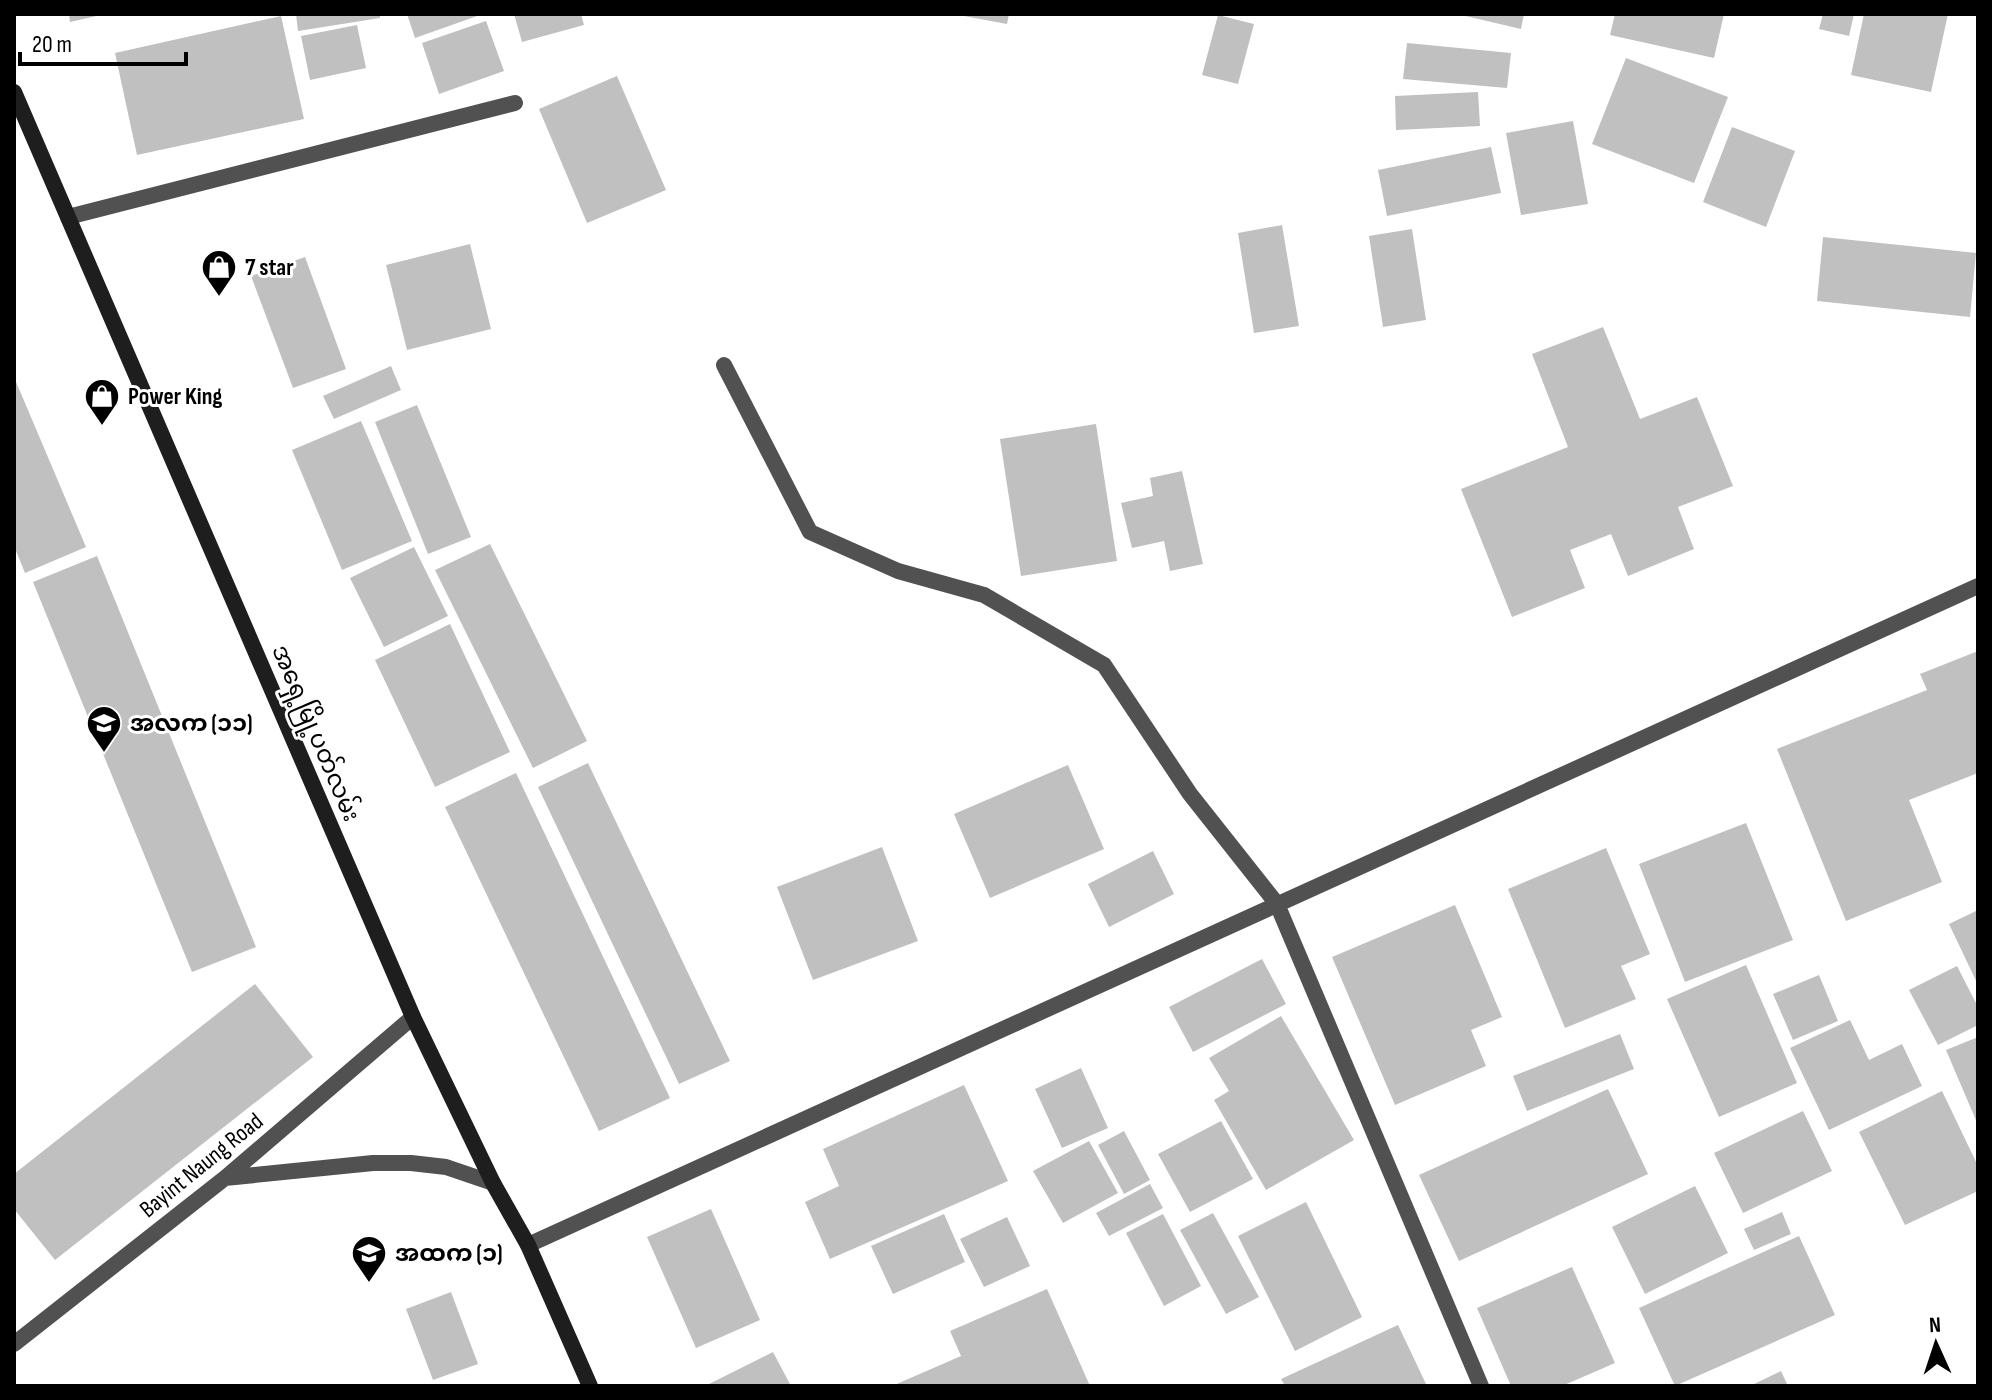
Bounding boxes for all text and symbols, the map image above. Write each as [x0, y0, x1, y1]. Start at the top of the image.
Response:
scale bar [20, 16, 186, 66]
text: 20 m [32, 30, 72, 59]
shop icon: 7 star [200, 248, 238, 298]
place label: 7 star [245, 253, 294, 282]
shop icon: Power King [83, 377, 121, 427]
place label: Power King [128, 382, 222, 411]
street label: အရှေ့မြို့ပတ်လမ်း [262, 640, 368, 828]
school or university icon: အလက (၁၁) [85, 704, 123, 754]
place label: အလက (၁၁) [130, 709, 252, 738]
street label: Bayint Naung Road [134, 1107, 269, 1224]
school or university icon: အထက (၁) [350, 1234, 388, 1284]
place label: အထက (၁) [395, 1239, 502, 1268]
north arrow [1896, 1304, 1976, 1384]
text: N [1928, 1312, 1942, 1339]

